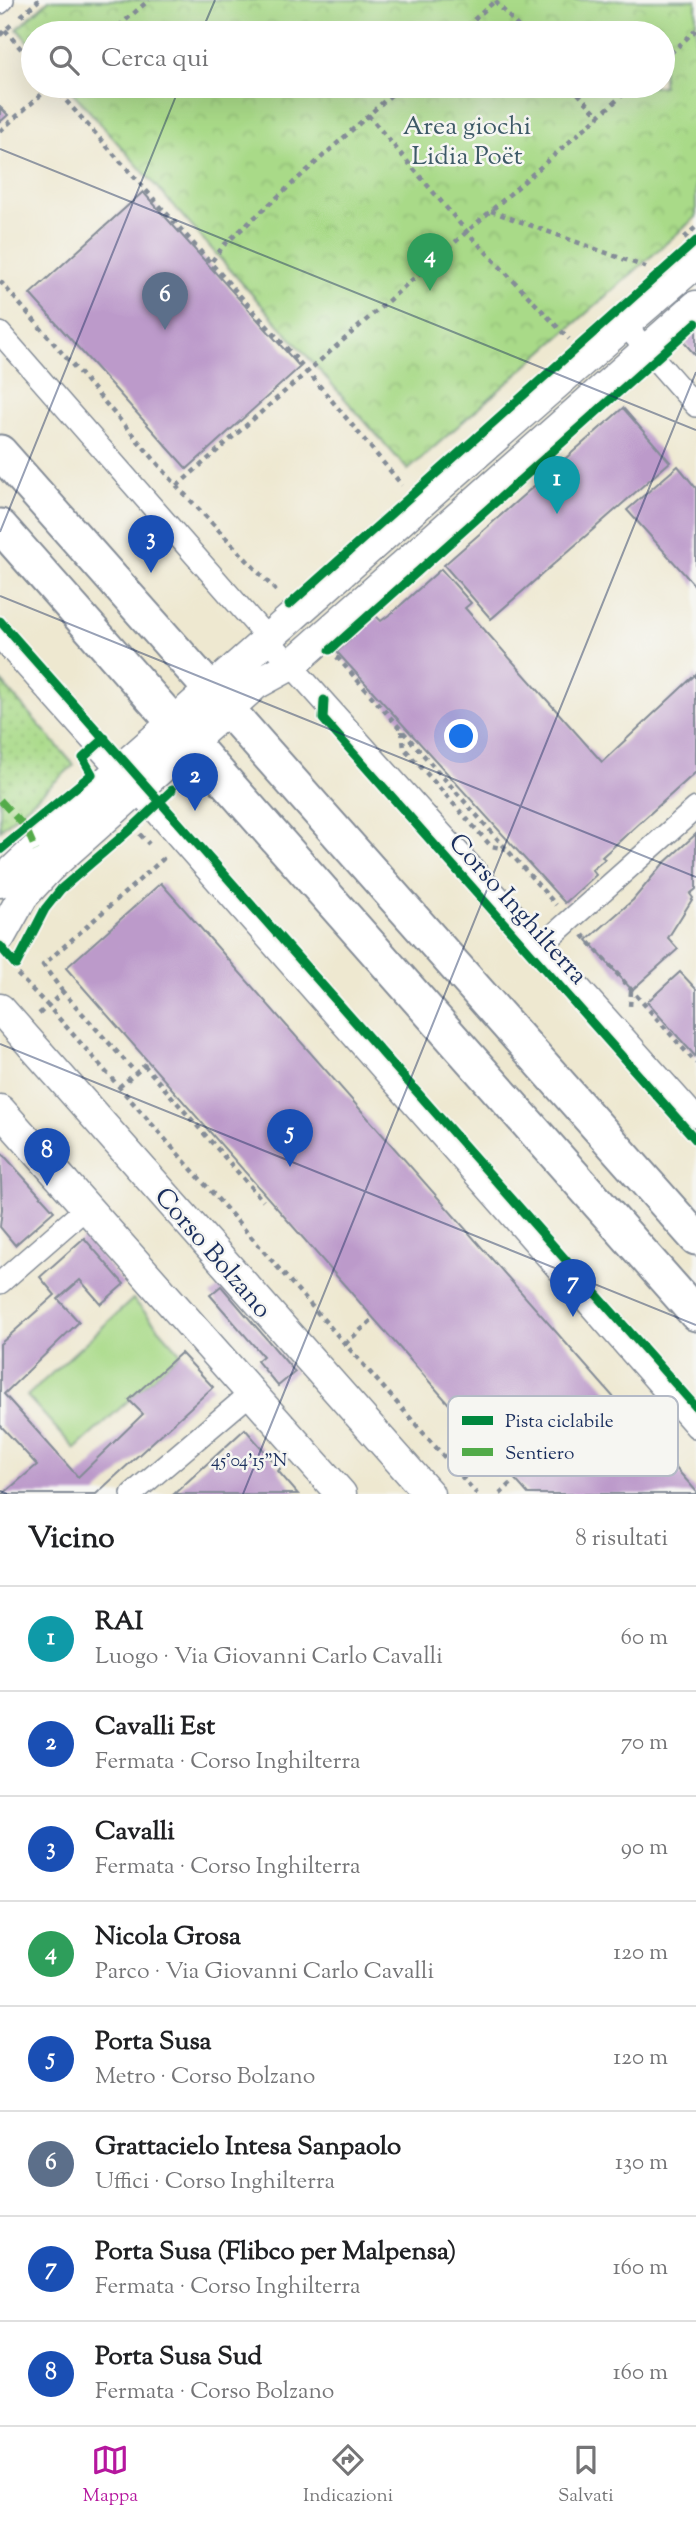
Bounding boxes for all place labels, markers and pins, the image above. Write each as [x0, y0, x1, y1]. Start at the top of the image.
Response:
pin: 4 [407, 233, 453, 291]
pin: 6 [142, 272, 188, 330]
pin: 1 [534, 456, 580, 514]
pin: 3 [128, 515, 174, 573]
pin: 2 [172, 753, 218, 811]
pin: 5 [267, 1109, 313, 1167]
pin: 8 [24, 1128, 70, 1186]
pin: 7 [550, 1259, 596, 1317]

